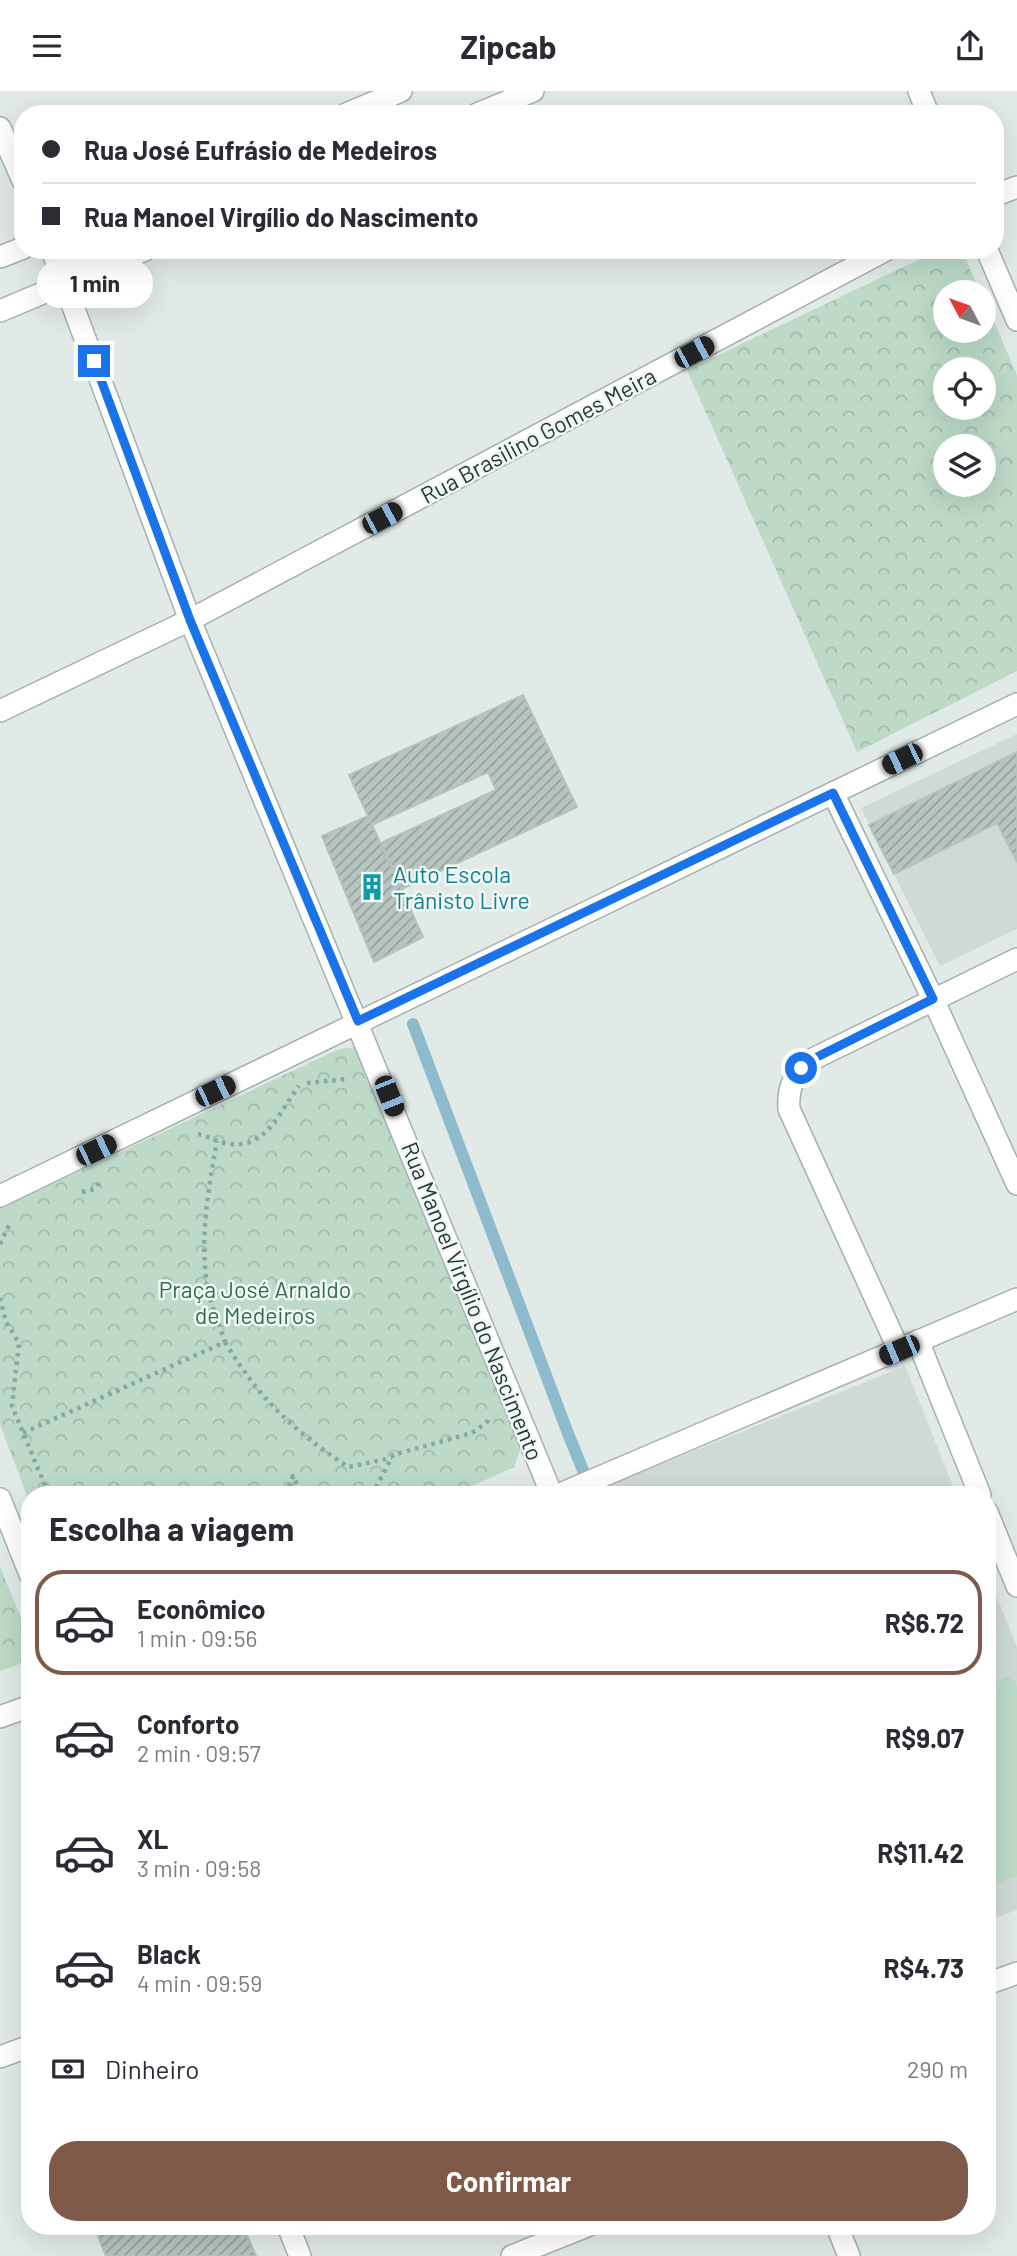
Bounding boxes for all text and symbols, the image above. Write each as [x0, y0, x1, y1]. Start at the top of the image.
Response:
icon: menu [28, 27, 66, 65]
text: Zipcab [460, 27, 557, 65]
icon: share [951, 27, 989, 65]
text: Rua José Eufrásio de Medeiros [84, 134, 437, 165]
text: Rua Manoel Virgílio do Nascimento [84, 201, 478, 232]
callout: 1 min [36, 259, 152, 309]
text: 1 min [70, 269, 120, 297]
north arrow [933, 280, 996, 343]
map controls [933, 280, 996, 497]
car [671, 333, 718, 371]
route end [78, 345, 110, 377]
button: locate [933, 357, 996, 420]
street label: Rua Brasilino Gomes Meira [416, 361, 660, 509]
button: layers [933, 434, 996, 497]
car [359, 499, 406, 537]
car [879, 740, 926, 778]
place label: Auto Escola Trânisto Livre [393, 860, 530, 914]
building icon: Auto Escola Trânisto Livre [357, 872, 387, 902]
route start [785, 1052, 817, 1084]
car [192, 1072, 239, 1110]
car [372, 1073, 407, 1119]
car [73, 1131, 120, 1169]
street label: Rua Manoel Virgílio do Nascimento [396, 1138, 550, 1464]
park label: Praça José Arnaldo de Medeiros [159, 1275, 351, 1329]
car [876, 1332, 923, 1368]
text: Escolha a viagem [49, 1509, 294, 1547]
icon: car [53, 1591, 116, 1654]
text: Econômico [137, 1593, 266, 1624]
text: R$6.72 [885, 1607, 964, 1638]
text: 1 min · 09:56 [137, 1624, 257, 1652]
icon: car [53, 1706, 116, 1769]
text: Conforto [137, 1708, 240, 1739]
text: R$9.07 [885, 1722, 964, 1753]
text: 2 min · 09:57 [137, 1739, 261, 1767]
icon: car [53, 1821, 116, 1884]
text: XL [137, 1823, 168, 1854]
text: R$11.42 [877, 1837, 964, 1868]
text: 3 min · 09:58 [137, 1854, 261, 1882]
icon: car [53, 1936, 116, 1999]
text: Black [137, 1938, 201, 1969]
text: R$4.73 [883, 1952, 964, 1983]
text: 4 min · 09:59 [137, 1969, 262, 1997]
icon: cash [49, 2050, 87, 2088]
text: Dinheiro [105, 2053, 200, 2084]
text: 290 m [907, 2055, 968, 2083]
button: Confirmar [49, 2141, 968, 2221]

